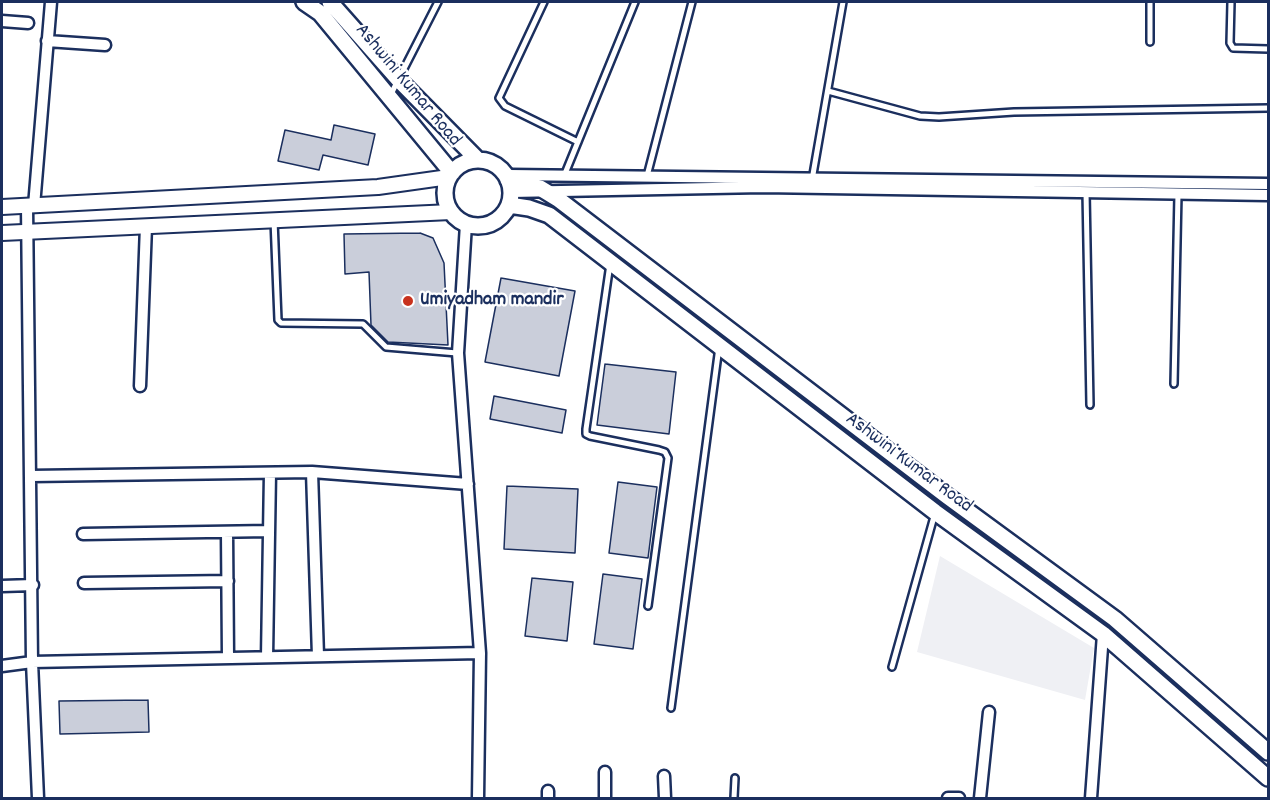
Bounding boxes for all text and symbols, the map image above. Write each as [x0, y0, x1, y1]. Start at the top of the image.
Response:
street label: Ashwini Kumar Road [349, 20, 465, 152]
place label: Umiyadham mandir [420, 289, 564, 313]
marker: Umiyadham mandir [401, 294, 415, 308]
street label: Ashwini Kumar Road [840, 408, 976, 520]

